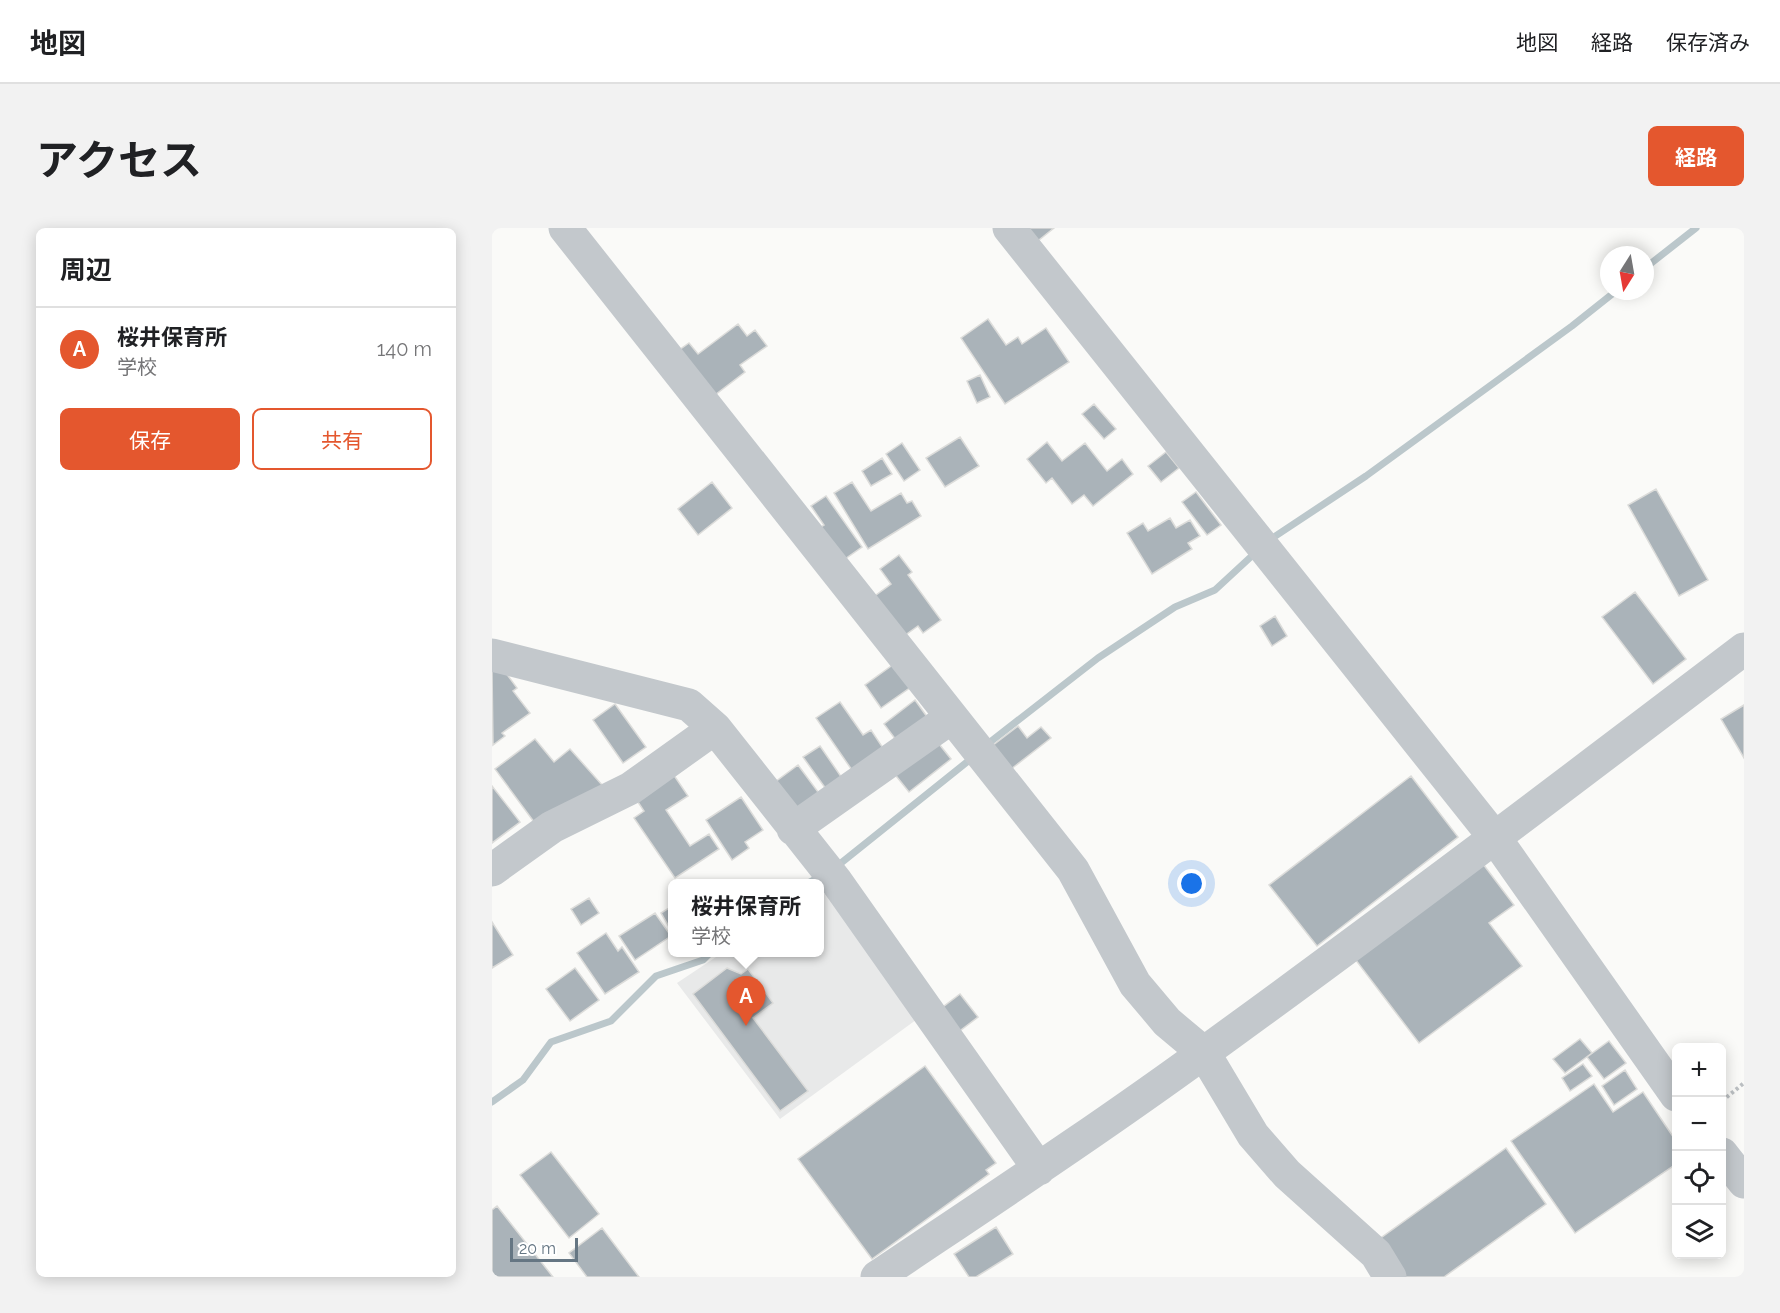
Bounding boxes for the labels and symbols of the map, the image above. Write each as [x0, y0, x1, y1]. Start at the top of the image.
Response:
north arrow [1600, 246, 1654, 300]
your location [1177, 869, 1206, 898]
pin: A [726, 976, 766, 1026]
scale bar [510, 1235, 578, 1262]

